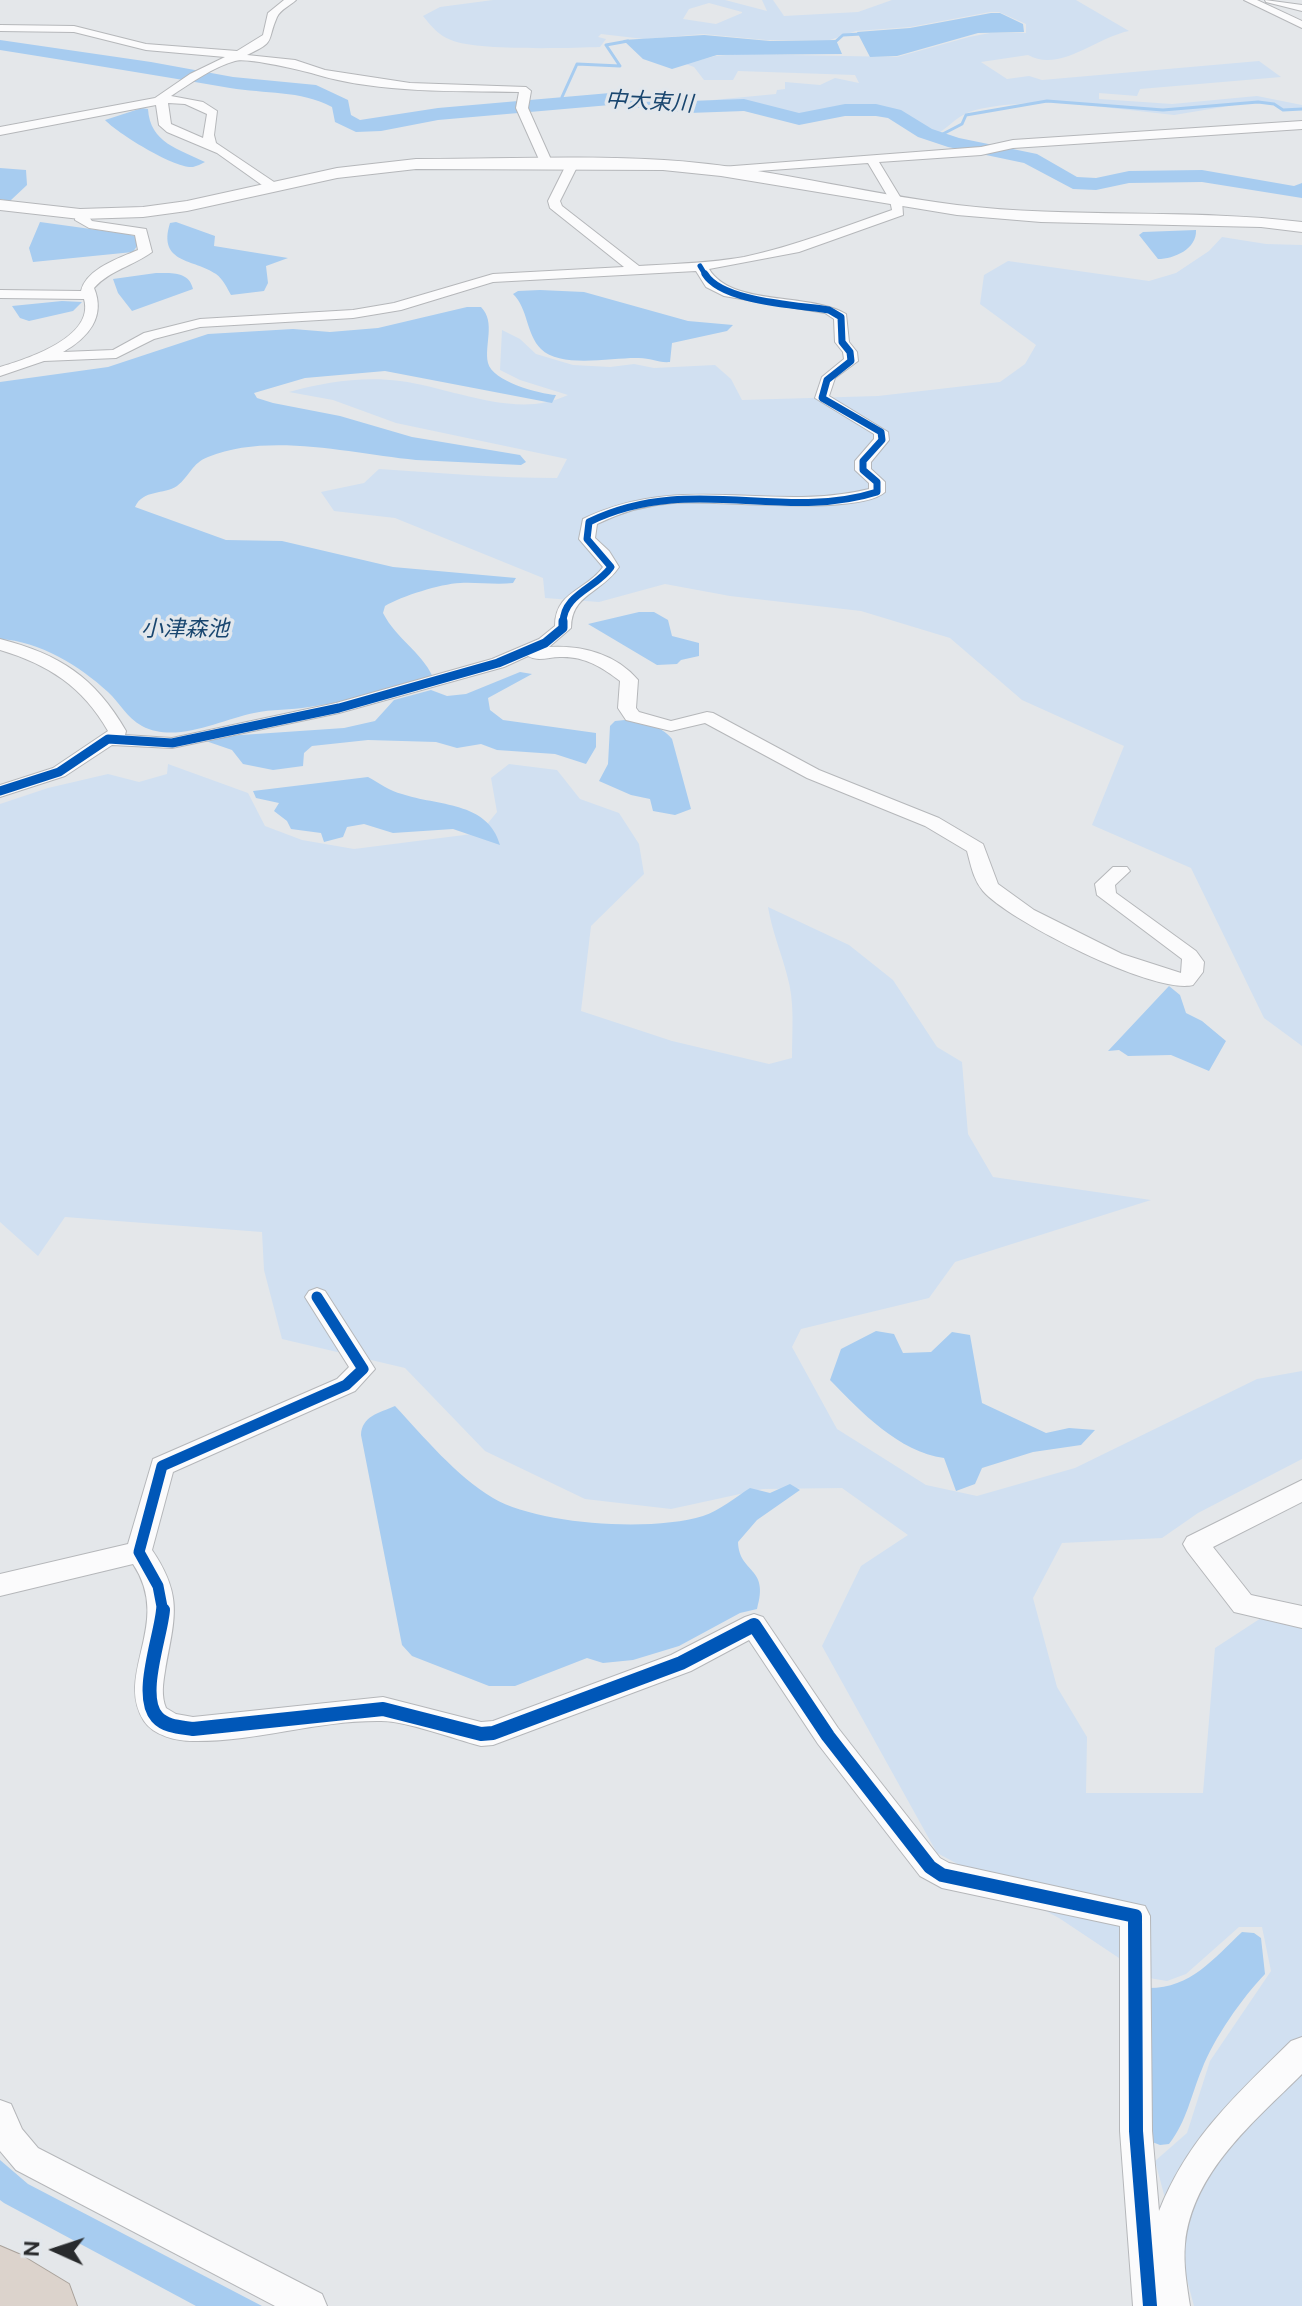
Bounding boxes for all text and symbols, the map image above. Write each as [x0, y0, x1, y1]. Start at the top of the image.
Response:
water label: 中大束川 [604, 88, 694, 118]
water label: 小津森池 [141, 617, 229, 643]
north arrow [16, 2210, 96, 2290]
text: N [17, 2240, 46, 2257]

